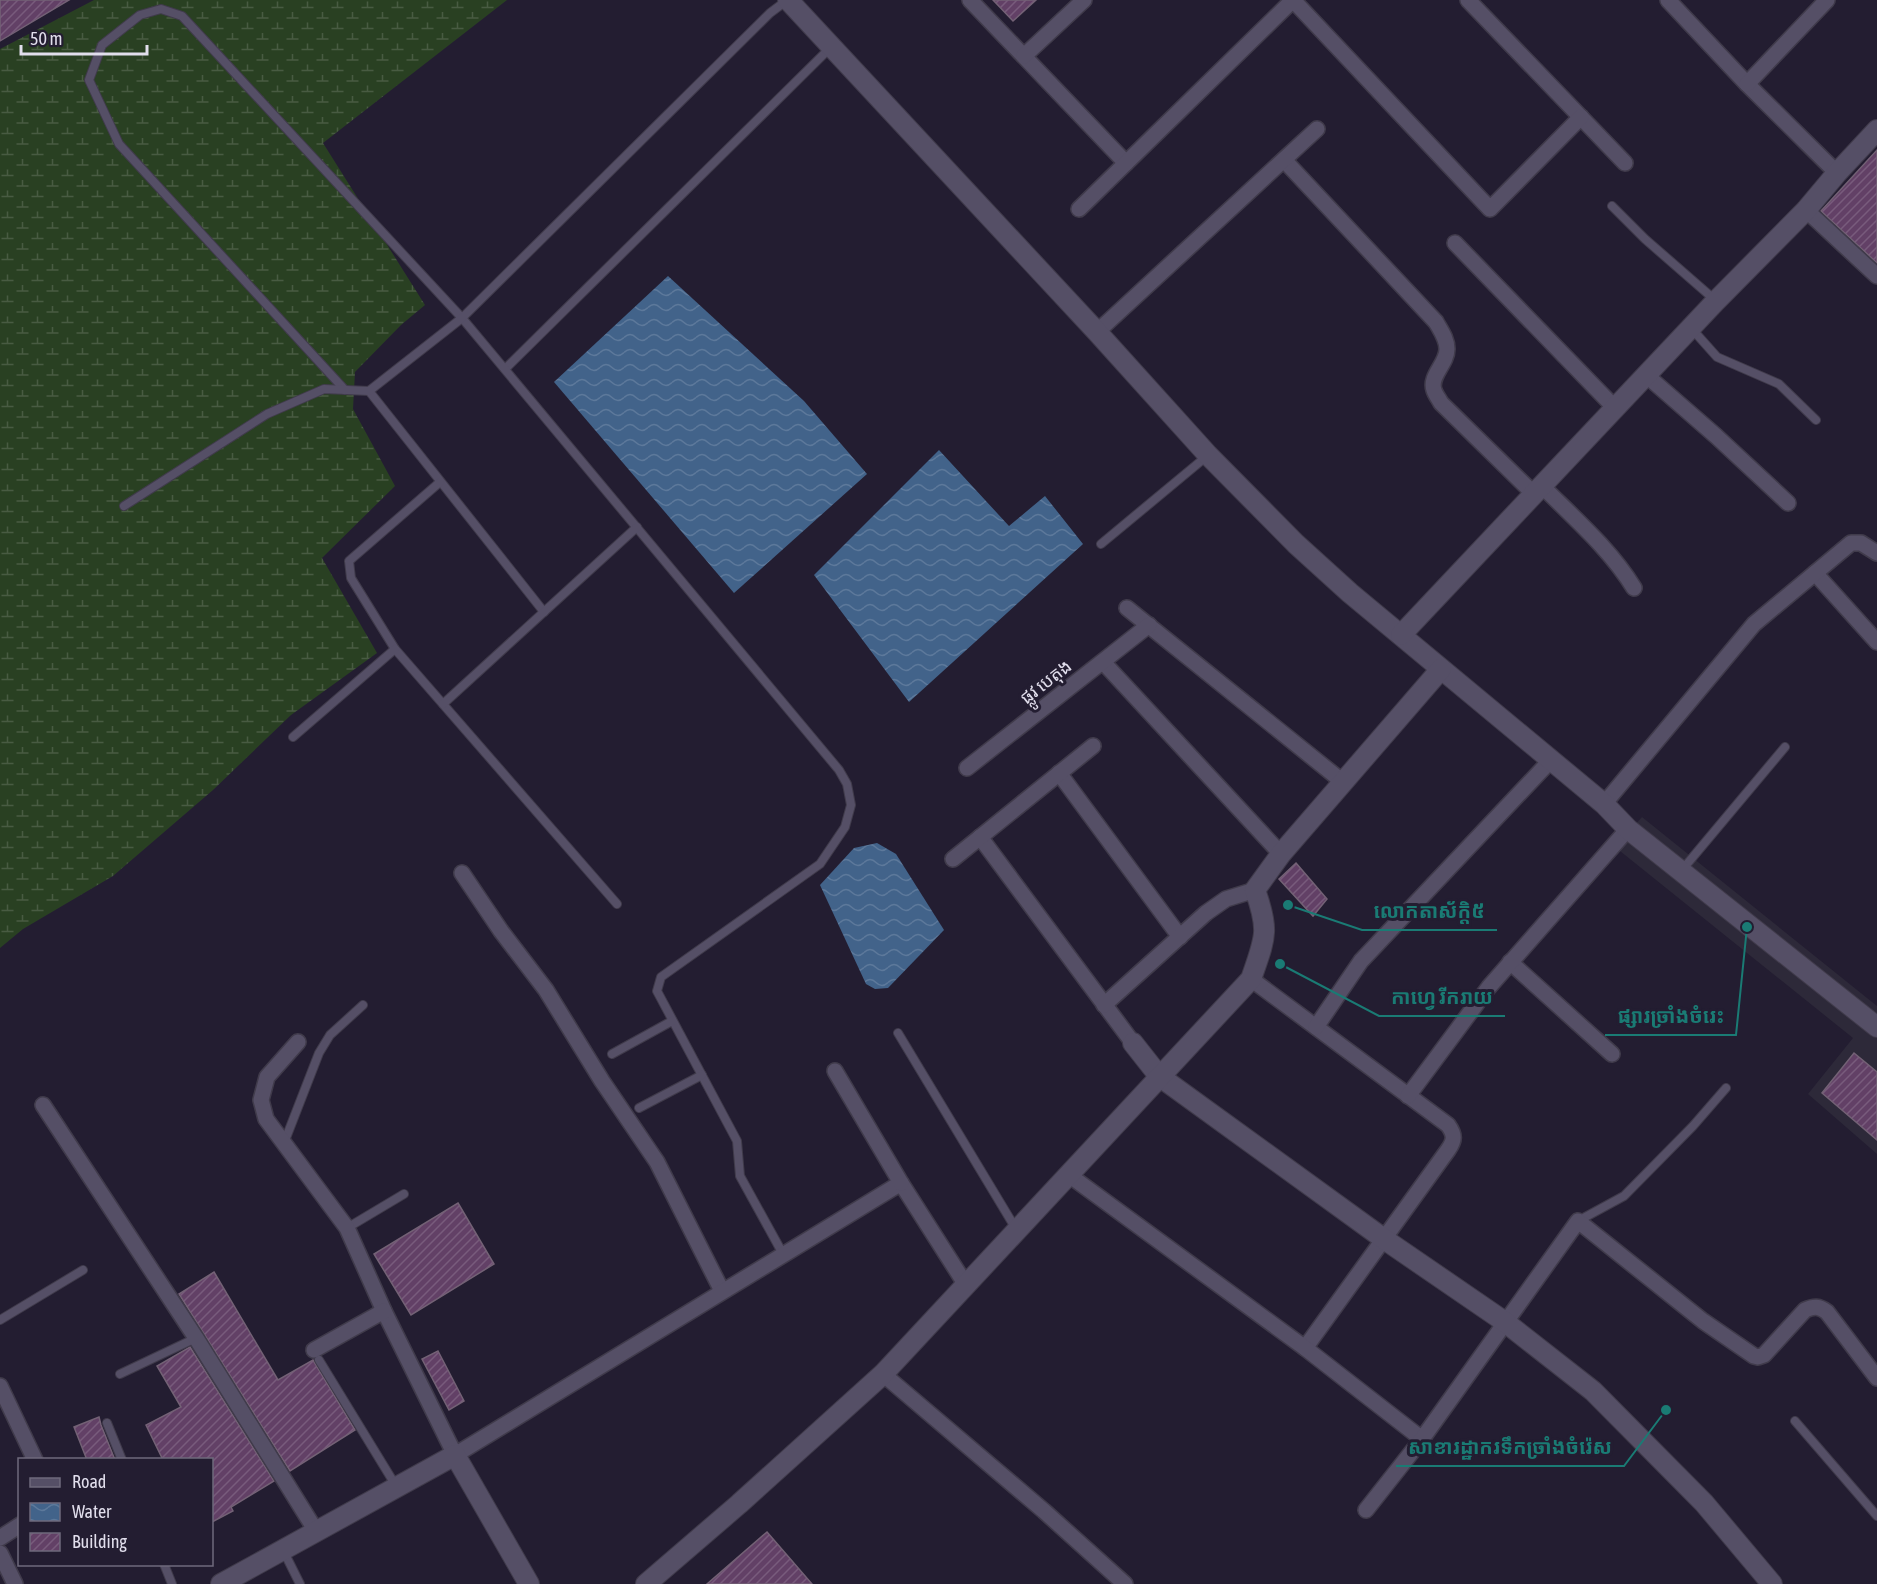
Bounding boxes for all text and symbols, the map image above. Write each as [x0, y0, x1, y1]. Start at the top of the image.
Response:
scale bar [21, 18, 147, 56]
text: 50 m [30, 28, 62, 49]
street label: ផ្លូវ បេតុង [1016, 655, 1079, 713]
callout: លោកតាស័ក្តិ៥ [1362, 892, 1497, 930]
text: លោកតាស័ក្តិ៥ [1374, 899, 1484, 924]
callout: កាហ្វេ រីករាយ [1379, 978, 1505, 1016]
text: កាហ្វេ រីករាយ [1391, 985, 1493, 1010]
callout: ផ្សារច្រាំងចំរេះ [1605, 997, 1736, 1035]
text: ផ្សារច្រាំងចំរេះ [1618, 1004, 1724, 1028]
callout: សាខារដ្ឋាករទឹកច្រាំងចំរ៉េស [1396, 1428, 1624, 1466]
text: សាខារដ្ឋាករទឹកច្រាំងចំរ៉េស [1408, 1435, 1612, 1460]
legend [18, 1458, 213, 1566]
text: Road [72, 1471, 106, 1492]
text: Water [72, 1501, 112, 1522]
text: Building [72, 1531, 127, 1552]

